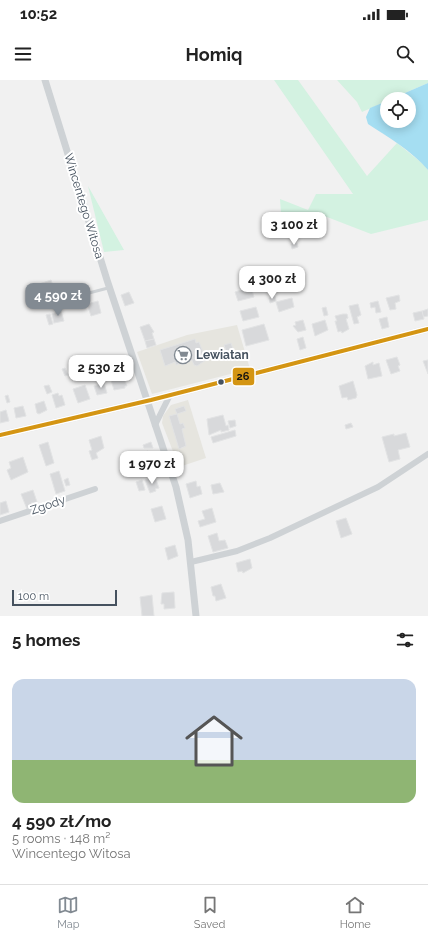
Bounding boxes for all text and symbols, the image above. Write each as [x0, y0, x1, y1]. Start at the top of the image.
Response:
text: 10:52 [20, 5, 57, 23]
icon: menu [12, 43, 34, 65]
icon: search [394, 43, 416, 65]
text: Homiq [186, 44, 242, 65]
map controls [380, 92, 416, 128]
button: locate [380, 92, 416, 128]
street label: Wincentego Witosa [61, 152, 107, 260]
pin: 3 100 zł [253, 212, 335, 246]
text: 3 100 zł [271, 217, 317, 232]
pin: 4 300 zł [231, 266, 313, 300]
text: 4 300 zł [248, 271, 296, 286]
pin: 4 590 zł [17, 283, 99, 317]
text: 4 590 zł [34, 288, 82, 303]
supermarket icon: Lewiatan [173, 345, 193, 365]
place label: Lewiatan [196, 348, 249, 362]
pin: 2 530 zł [60, 355, 142, 389]
text: 2 530 zł [78, 360, 124, 375]
line badge: 26 [232, 367, 255, 386]
text: 26 [237, 370, 250, 383]
unlabelled marker [216, 377, 226, 387]
pin: 1 970 zł [111, 451, 193, 485]
text: 1 970 zł [129, 456, 175, 471]
street label: Zgody [29, 492, 68, 517]
scale bar [12, 588, 117, 607]
text: 100 m [18, 590, 49, 603]
icon: filters [394, 629, 416, 651]
text: 5 homes [12, 630, 80, 650]
icon: home [178, 705, 250, 777]
text: 4 590 zł/mo [12, 811, 111, 831]
text: 5 rooms · 148 m² [12, 831, 110, 846]
text: Wincentego Witosa [12, 846, 131, 861]
tab: Map [57, 894, 80, 931]
tab: Saved [194, 894, 225, 931]
tab: Home [340, 894, 371, 931]

